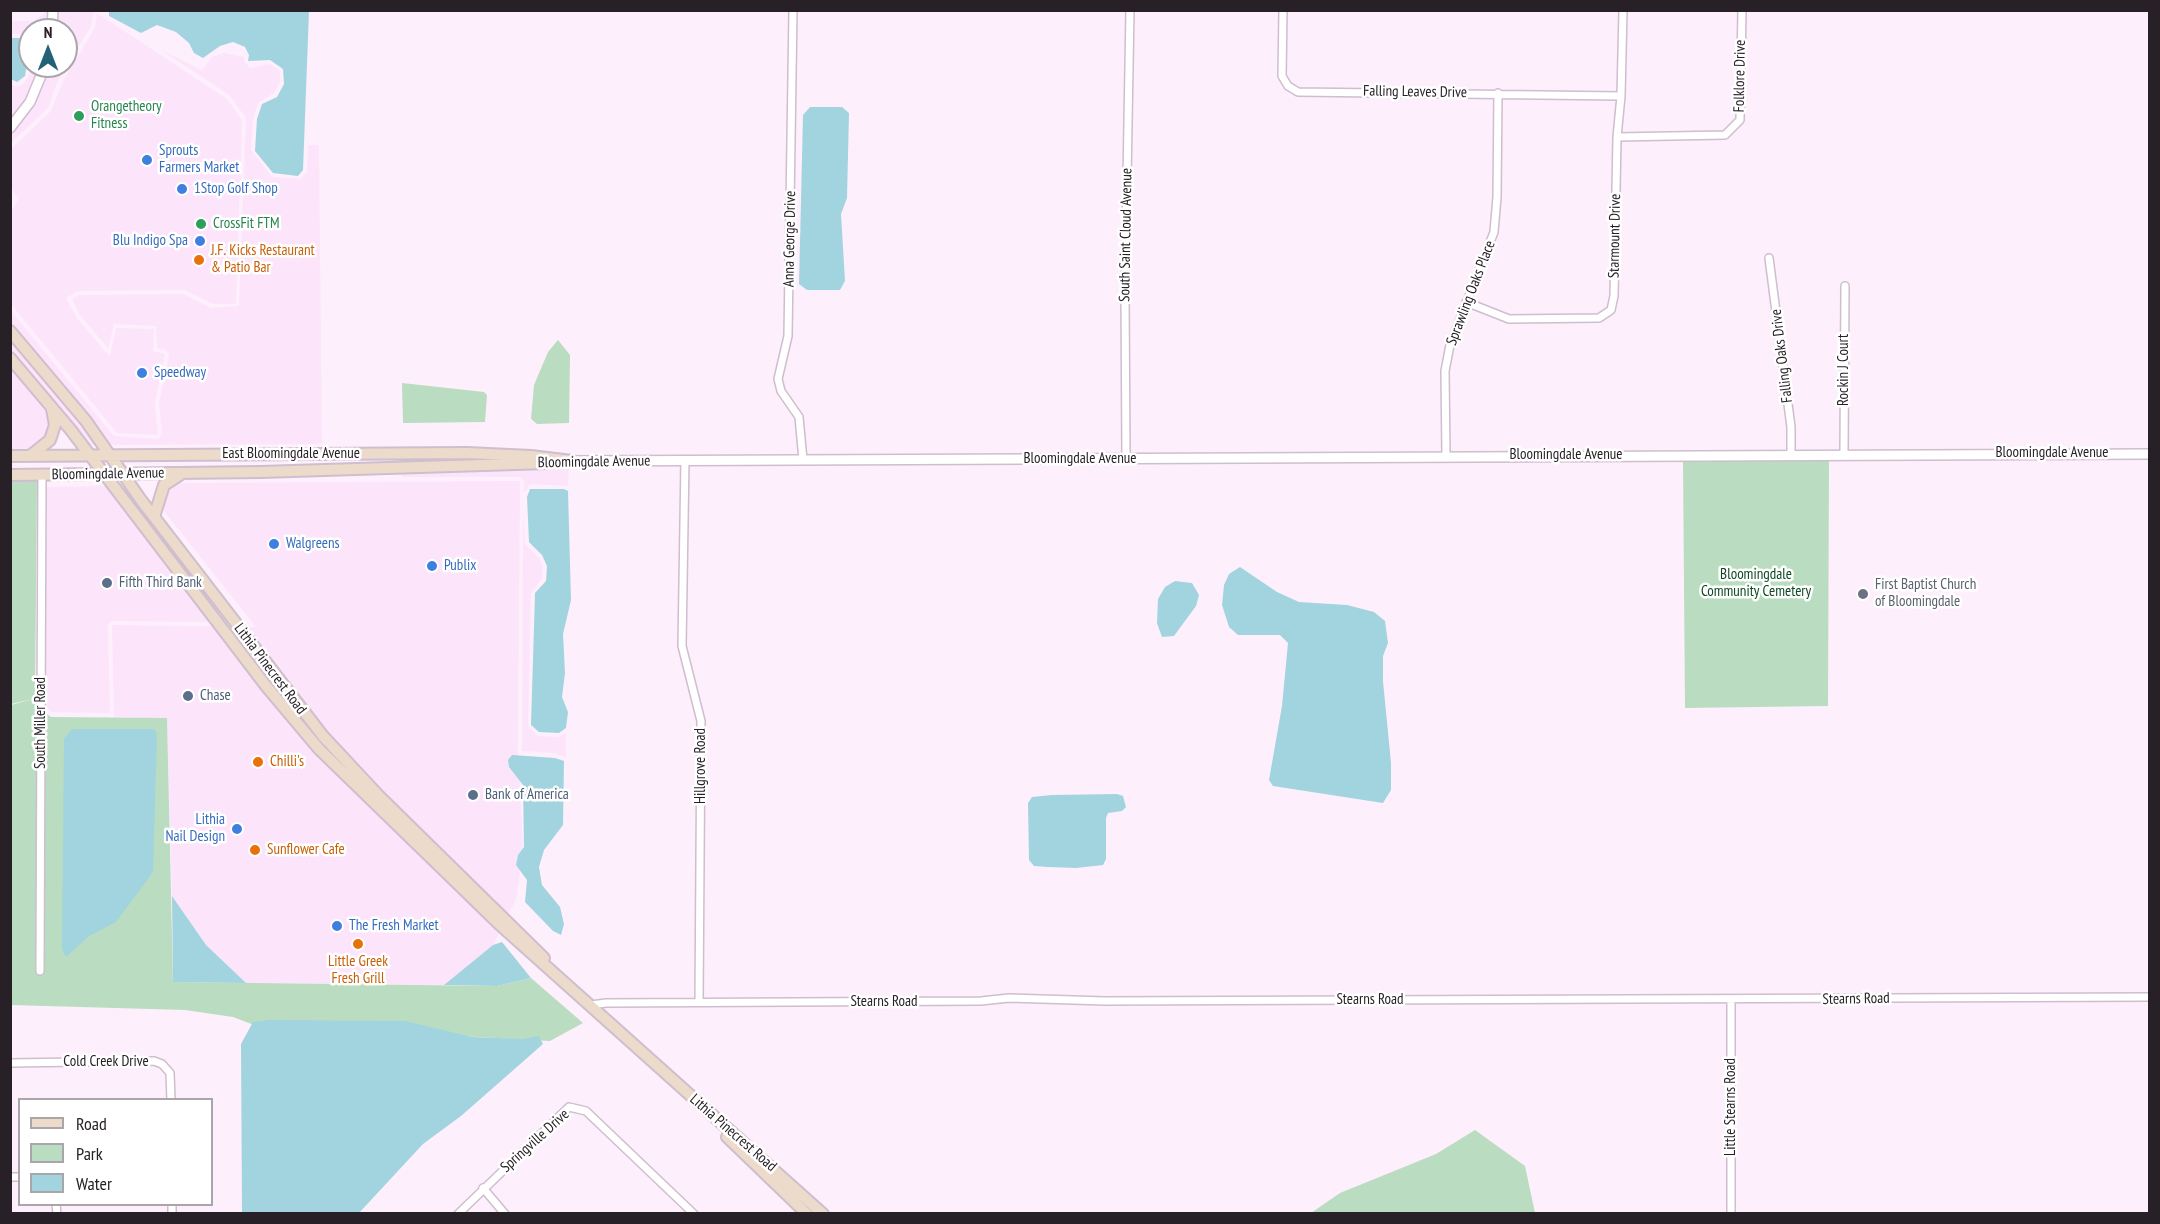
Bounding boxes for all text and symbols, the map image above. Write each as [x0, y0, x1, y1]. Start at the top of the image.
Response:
north arrow [18, 18, 78, 78]
text: N [44, 22, 52, 42]
street label: Folklore Drive [1730, 39, 1750, 113]
street label: Falling Leaves Drive [1363, 82, 1467, 102]
place label: Orangetheory Fitness [91, 98, 162, 133]
marker: Orangetheory Fitness [72, 109, 86, 123]
place label: Sprouts Farmers Market [159, 142, 239, 177]
marker: Sprouts Farmers Market [140, 153, 154, 167]
street label: South Saint Cloud Avenue [1116, 168, 1136, 302]
place label: 1Stop Golf Shop [194, 180, 278, 198]
marker: 1Stop Golf Shop [175, 182, 189, 196]
street label: Anna George Drive [780, 191, 800, 287]
street label: Starmount Drive [1605, 194, 1625, 278]
place label: CrossFit FTM [213, 215, 280, 233]
marker: CrossFit FTM [194, 217, 208, 231]
place label: Blu Indigo Spa [113, 232, 188, 250]
marker: Blu Indigo Spa [193, 234, 207, 248]
street label: Sprawling Oaks Place [1443, 238, 1499, 348]
place label: J.F. Kicks Restaurant & Patio Bar [211, 242, 315, 277]
marker: J.F. Kicks Restaurant & Patio Bar [192, 253, 206, 267]
street label: Falling Oaks Drive [1767, 308, 1797, 404]
street label: Rockin J Court [1835, 334, 1853, 406]
place label: Speedway [154, 364, 206, 382]
marker: Speedway [135, 366, 149, 380]
street label: Bloomingdale Avenue [1996, 444, 2108, 462]
street label: East Bloomingdale Avenue [222, 445, 360, 463]
street label: Bloomingdale Avenue [1510, 446, 1622, 464]
street label: Bloomingdale Avenue [1024, 450, 1136, 468]
street label: Bloomingdale Avenue [537, 452, 651, 472]
street label: Bloomingdale Avenue [51, 464, 165, 484]
place label: Walgreens [286, 535, 340, 553]
marker: Walgreens [267, 537, 281, 551]
place label: Publix [444, 557, 476, 575]
marker: Publix [425, 559, 439, 573]
park label: Bloomingdale Community Cemetery [1701, 566, 1811, 601]
place label: Fifth Third Bank [119, 574, 202, 592]
marker: Fifth Third Bank [100, 576, 114, 590]
place label: First Baptist Church of Bloomingdale [1875, 576, 1976, 611]
marker: First Baptist Church of Bloomingdale [1856, 587, 1870, 601]
street label: Lithia Pinecrest Road [230, 620, 310, 718]
street label: South Miller Road [32, 677, 50, 769]
place label: Chase [200, 687, 231, 705]
marker: Chase [181, 689, 195, 703]
street label: Hillgrove Road [692, 728, 710, 804]
place label: Chilli's [270, 753, 304, 771]
marker: Chilli's [251, 755, 265, 769]
place label: Bank of America [485, 786, 569, 804]
marker: Bank of America [466, 788, 480, 802]
place label: Lithia Nail Design [166, 811, 225, 846]
marker: Lithia Nail Design [230, 822, 244, 836]
place label: Sunflower Cafe [267, 841, 345, 859]
marker: Sunflower Cafe [248, 843, 262, 857]
place label: The Fresh Market [349, 917, 439, 935]
marker: The Fresh Market [330, 919, 344, 933]
marker: Little Greek Fresh Grill [351, 937, 365, 951]
place label: Little Greek Fresh Grill [328, 953, 388, 988]
street label: Stearns Road [1822, 989, 1890, 1009]
street label: Stearns Road [1336, 991, 1404, 1009]
street label: Stearns Road [850, 993, 918, 1011]
street label: Cold Creek Drive [63, 1053, 149, 1071]
street label: Little Stearns Road [1722, 1058, 1740, 1156]
street label: Lithia Pinecrest Road [686, 1090, 780, 1176]
legend [18, 1098, 213, 1206]
street label: Springville Drive [497, 1106, 573, 1176]
text: Road [76, 1112, 107, 1135]
text: Park [76, 1142, 103, 1165]
text: Water [76, 1172, 112, 1195]

